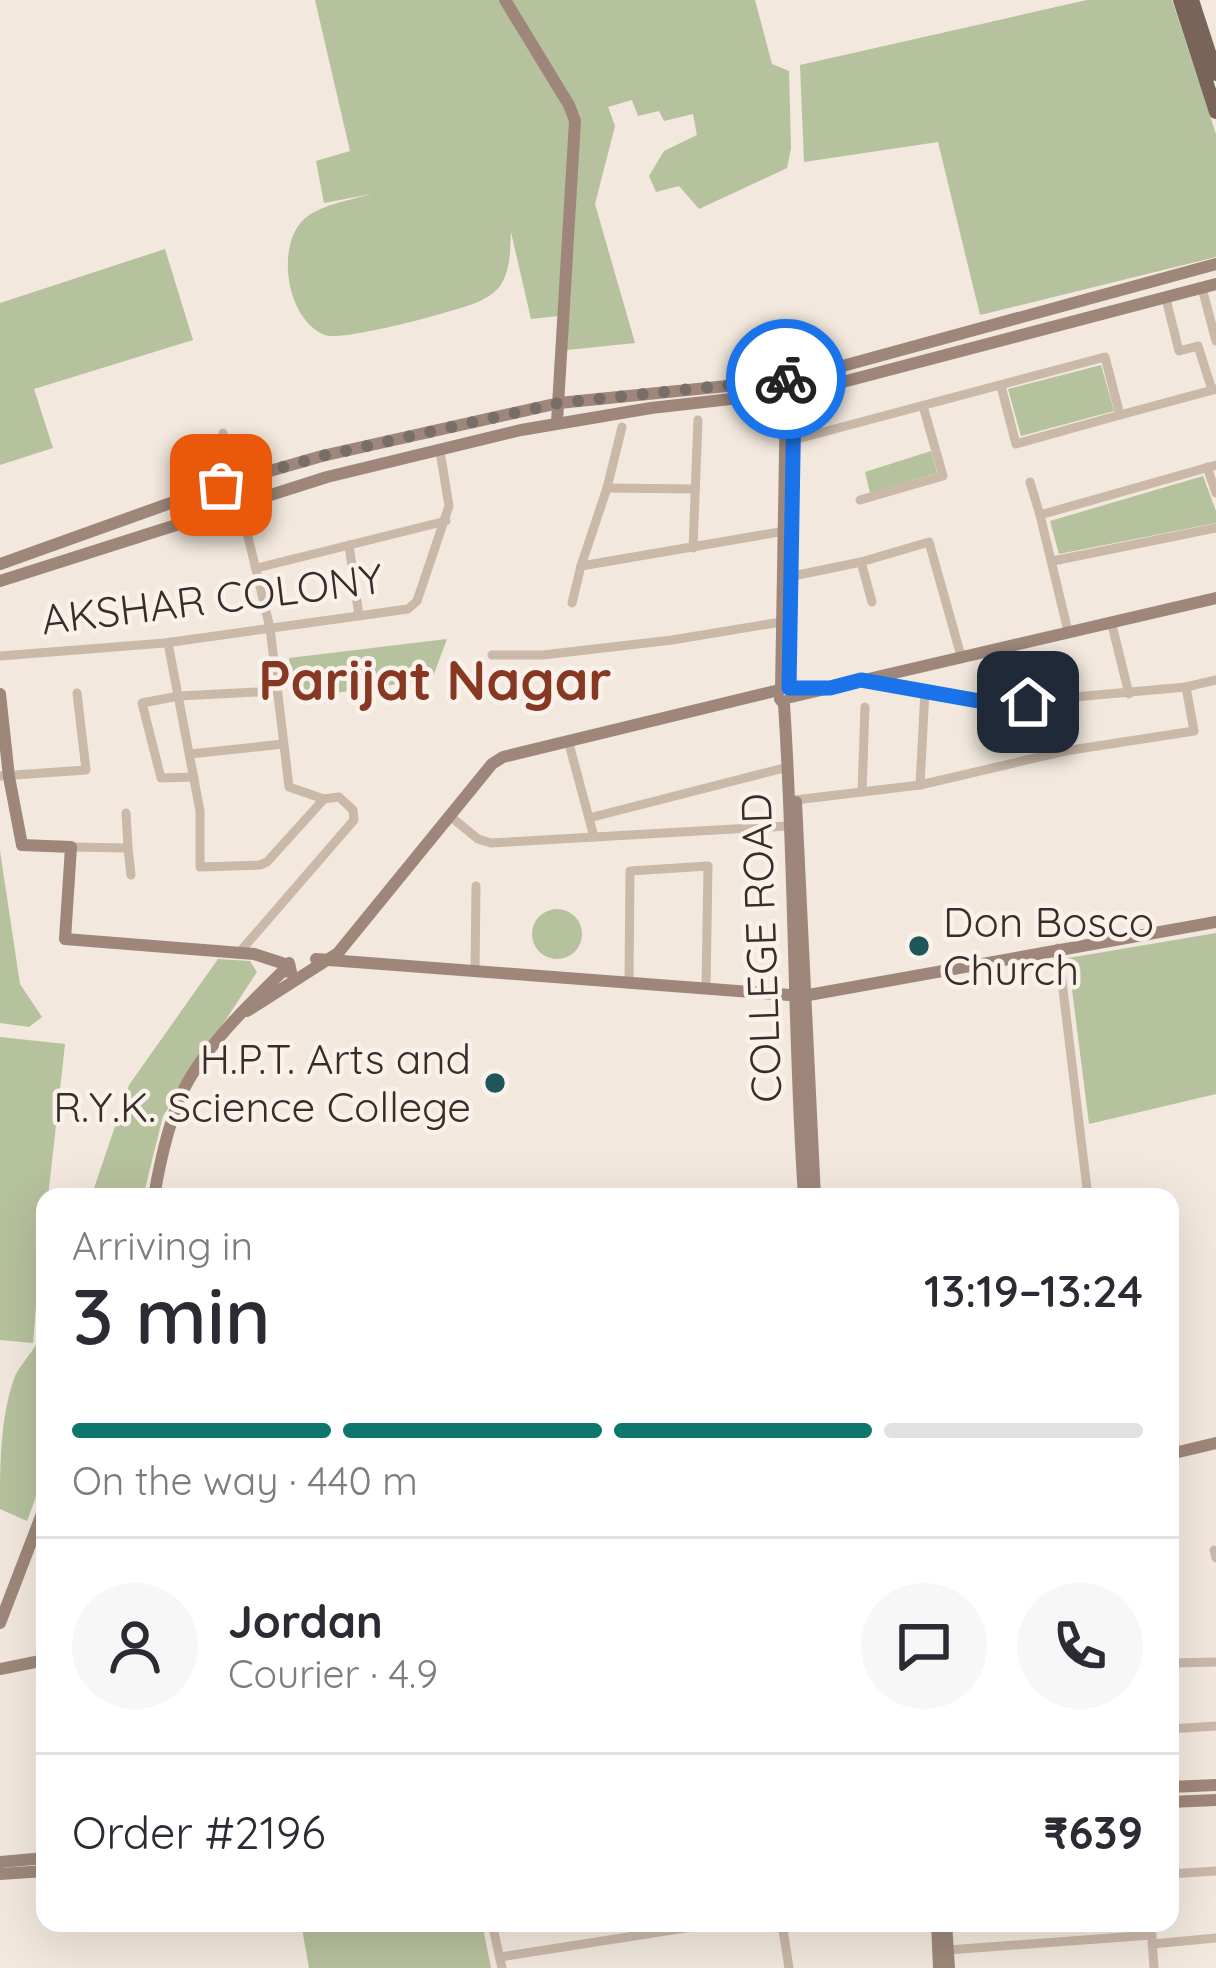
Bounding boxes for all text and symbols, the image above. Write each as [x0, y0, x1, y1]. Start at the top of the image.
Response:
courier [726, 319, 846, 439]
icon: bike [753, 346, 819, 412]
pin [170, 434, 272, 536]
icon: bag [188, 452, 254, 518]
street label: AKSHAR COLONY [38, 551, 386, 646]
district label: Parijat Nagar [258, 646, 612, 714]
pin [977, 651, 1079, 753]
icon: home [995, 669, 1061, 735]
street label: COLLEGE ROAD [729, 792, 792, 1104]
place label: Don Bosco Church [943, 895, 1154, 996]
marker: Don Bosco Church [906, 933, 932, 959]
place label: H.P.T. Arts and R.Y.K. Science College [53, 1032, 471, 1133]
marker: H.P.T. Arts and R.Y.K. Science College [482, 1070, 508, 1096]
text: Arriving in [72, 1221, 253, 1270]
text: 13:19–13:24 [924, 1262, 1143, 1318]
text: 3 min [72, 1266, 271, 1364]
text: On the way · 440 m [72, 1456, 418, 1505]
button: person [72, 1583, 198, 1709]
button: chat [861, 1583, 987, 1709]
button: phone [1017, 1583, 1143, 1709]
text: Jordan [228, 1593, 383, 1649]
text: Courier · 4.9 [228, 1649, 438, 1698]
text: Order #2196 [72, 1804, 325, 1860]
text: ₹639 [1044, 1804, 1143, 1860]

